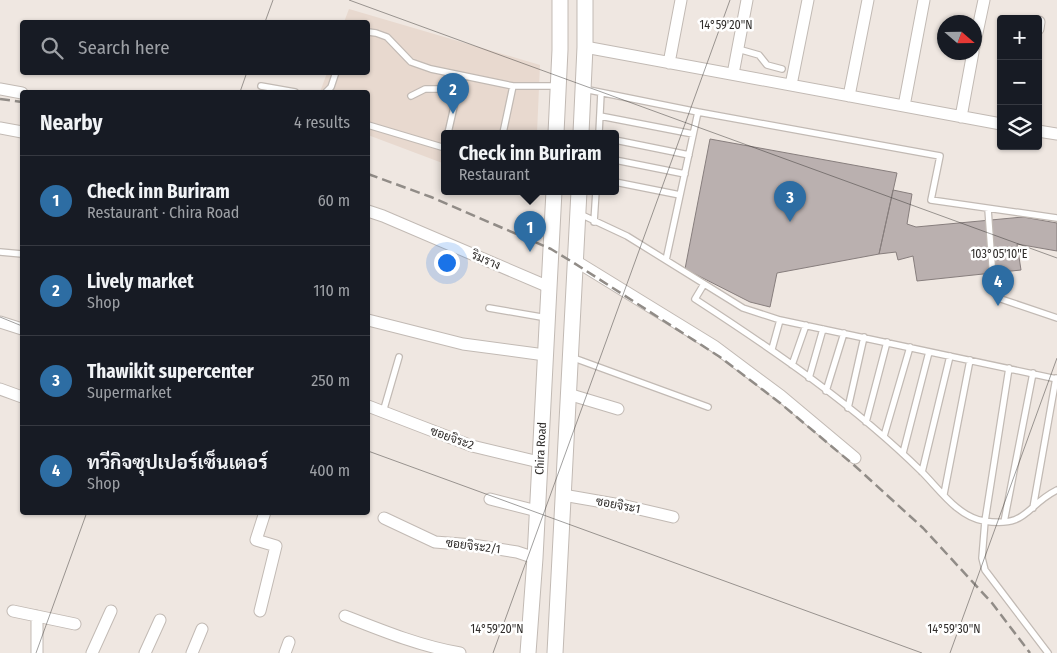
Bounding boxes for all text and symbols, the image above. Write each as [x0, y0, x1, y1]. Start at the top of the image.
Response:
north arrow [937, 15, 982, 60]
map controls [997, 15, 1042, 150]
button: + [997, 15, 1042, 60]
text: 14°59'20"N [700, 18, 752, 32]
search box [20, 20, 370, 75]
icon: search [38, 34, 66, 62]
text: Search here [78, 36, 170, 59]
button: − [997, 60, 1042, 105]
pin: 2 [437, 73, 469, 114]
button: layers [997, 105, 1042, 150]
text: Nearby [40, 110, 102, 136]
text: 4 results [294, 113, 350, 132]
popup [441, 130, 619, 195]
text: Check inn Buriram [459, 142, 601, 165]
text: Restaurant [459, 165, 530, 184]
text: Check inn Buriram [87, 180, 230, 203]
pin: 3 [774, 181, 806, 222]
text: 1 [53, 191, 59, 210]
text: 60 m [318, 191, 350, 210]
text: Restaurant · Chira Road [87, 203, 239, 222]
pin: 1 [514, 211, 546, 252]
street label: ริมราง [468, 247, 503, 272]
text: 103°05'10"E [971, 247, 1028, 261]
your location [434, 250, 460, 276]
pin: 4 [982, 265, 1014, 306]
text: Lively market [87, 270, 194, 293]
text: 2 [52, 281, 60, 300]
text: 110 m [313, 281, 350, 300]
text: Shop [87, 293, 120, 312]
text: Thawikit supercenter [87, 360, 254, 383]
text: 3 [52, 371, 60, 390]
text: 250 m [311, 371, 350, 390]
text: Supermarket [87, 383, 171, 402]
street label: Chira Road [532, 422, 549, 475]
street label: ซอยจิระ2 [428, 424, 476, 452]
text: ทวีกิจซุปเปอร์เซ็นเตอร์ [87, 451, 268, 474]
text: 4 [52, 461, 60, 480]
text: 400 m [310, 461, 350, 480]
text: Shop [87, 474, 120, 493]
street label: ซอยจิระ1 [595, 494, 641, 516]
street label: ซอยจิระ2/1 [445, 536, 501, 556]
text: 14°59'20"N [471, 622, 523, 636]
text: 14°59'30"N [927, 622, 981, 636]

